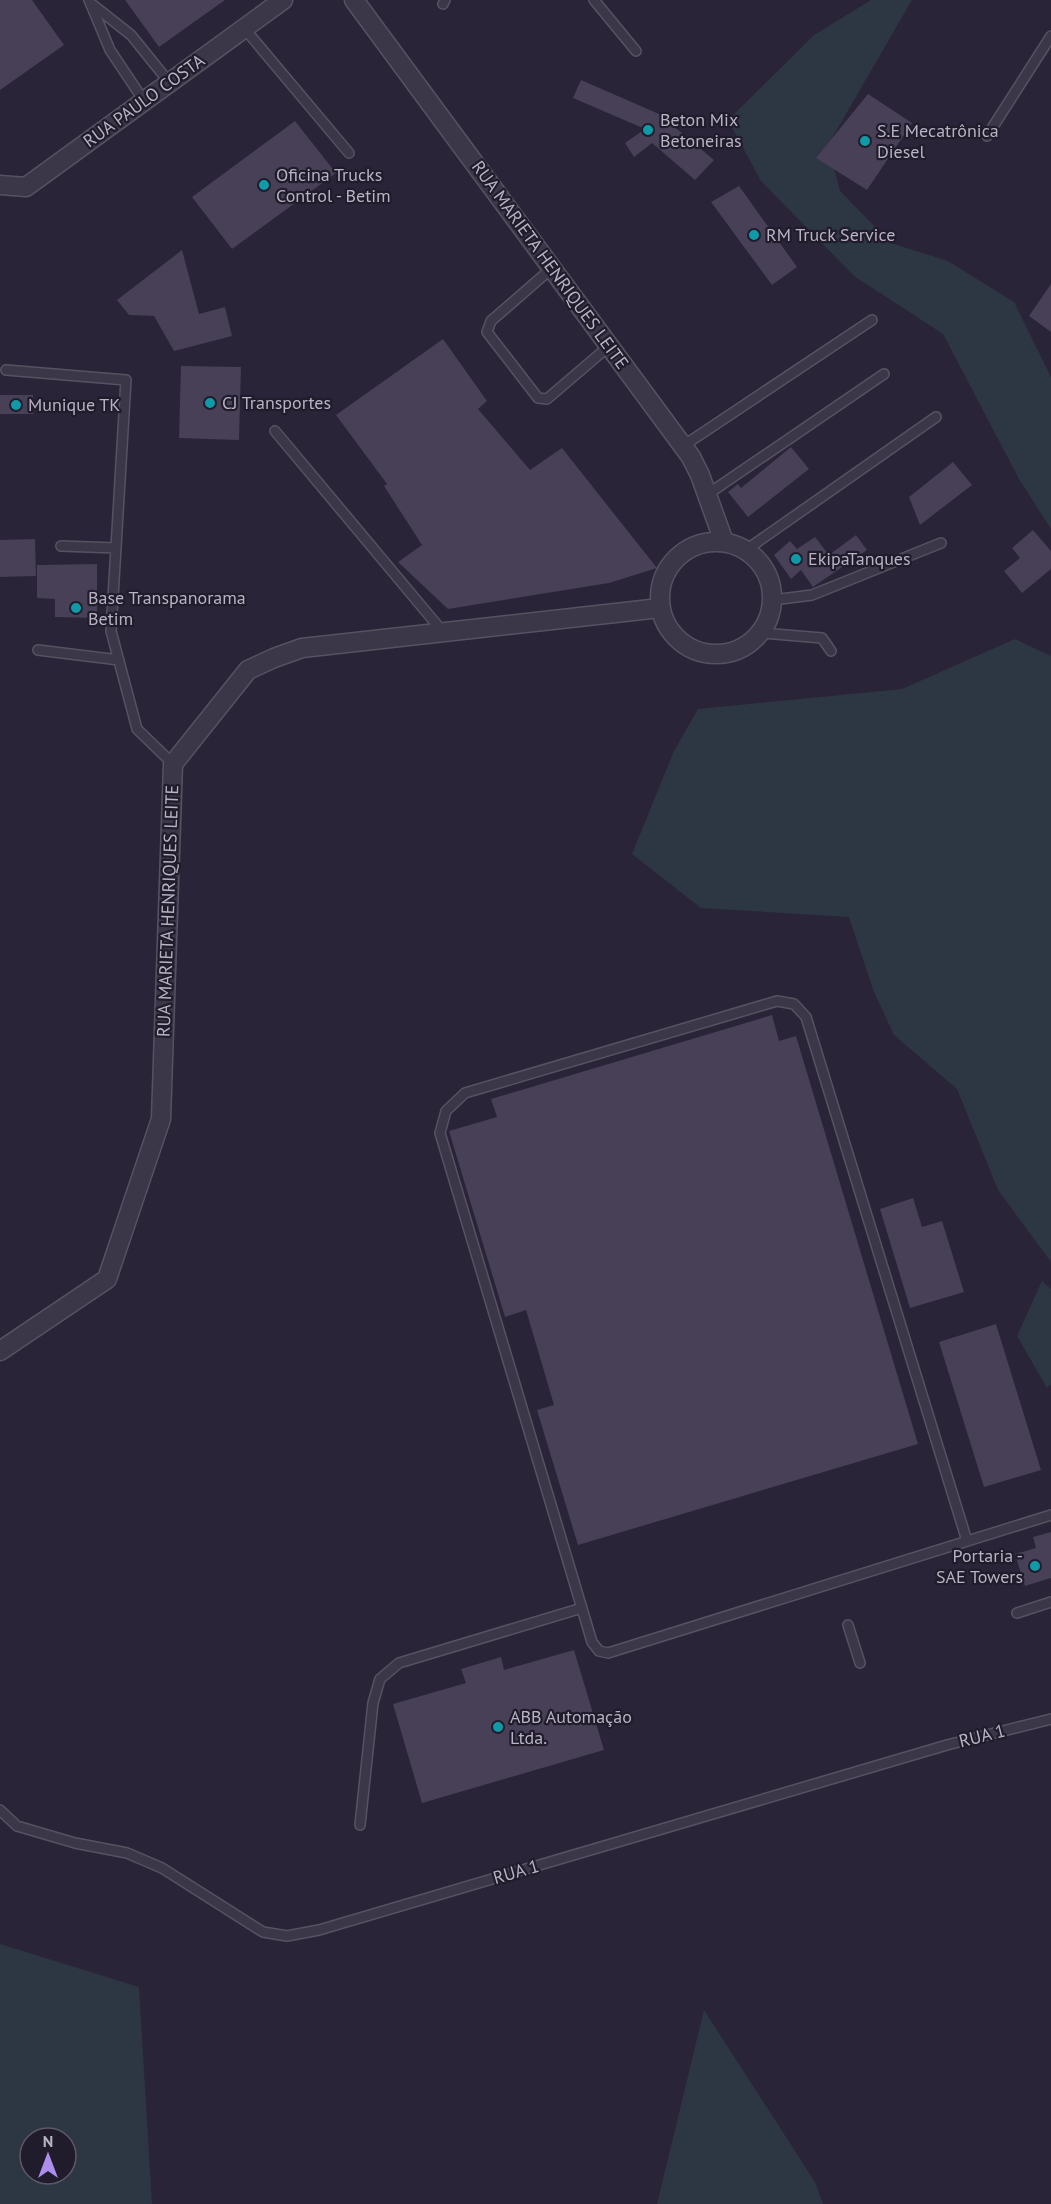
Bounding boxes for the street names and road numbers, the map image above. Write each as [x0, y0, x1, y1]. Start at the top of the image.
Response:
street label: RUA PAULO COSTA [79, 49, 209, 152]
street label: RUA MARIETA HENRIQUES LEITE [467, 156, 634, 374]
street label: RUA MARIETA HENRIQUES LEITE [152, 784, 183, 1038]
street label: RUA 1 [956, 1719, 1007, 1752]
street label: RUA 1 [490, 1854, 542, 1889]

